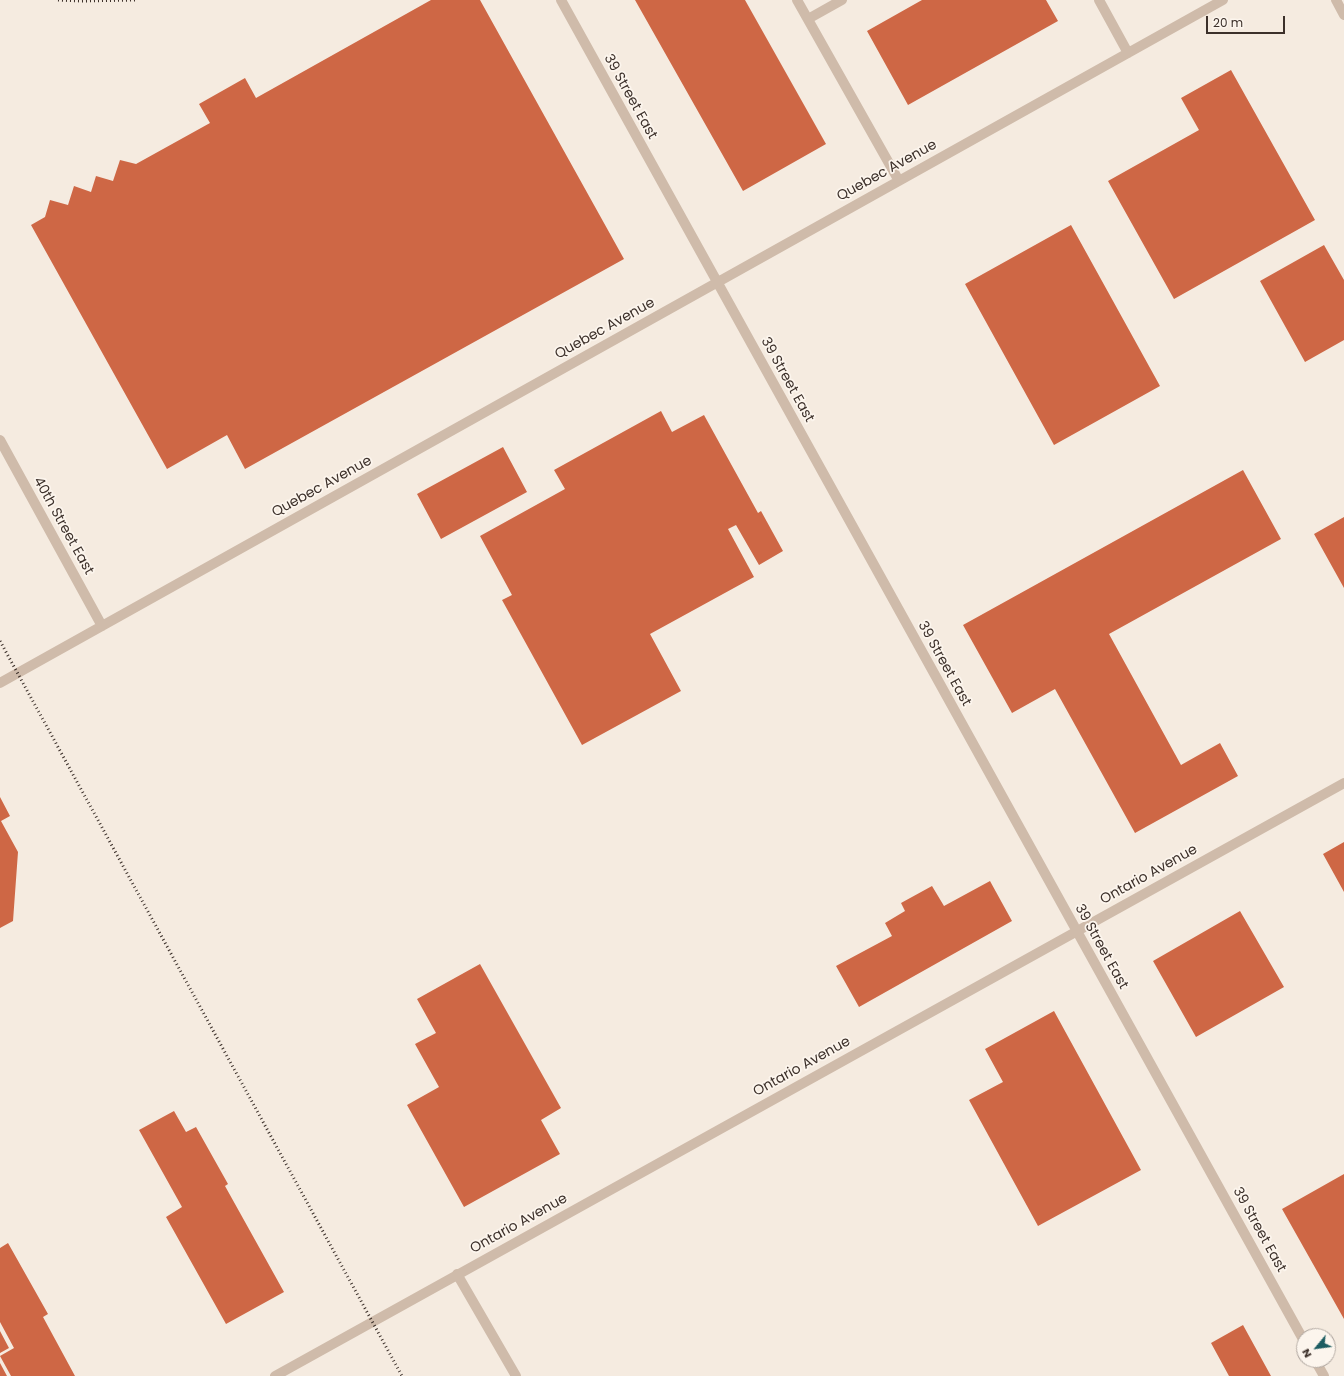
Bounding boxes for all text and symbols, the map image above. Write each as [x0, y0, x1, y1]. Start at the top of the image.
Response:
scale bar [1208, 8, 1287, 34]
text: 20 m [1213, 14, 1243, 31]
street label: 39 Street East [600, 52, 660, 142]
street label: Quebec Avenue [834, 137, 940, 205]
street label: Quebec Avenue [552, 295, 658, 363]
street label: 39 Street East [757, 335, 817, 425]
street label: Quebec Avenue [269, 453, 375, 521]
street label: 40th Street East [29, 474, 97, 578]
street label: 39 Street East [914, 619, 974, 709]
street label: Ontario Avenue [1097, 841, 1201, 909]
street label: 39 Street East [1071, 902, 1131, 992]
street label: Ontario Avenue [750, 1033, 854, 1101]
street label: 39 Street East [1229, 1185, 1289, 1275]
street label: Ontario Avenue [467, 1190, 571, 1258]
north arrow [1296, 1328, 1336, 1368]
text: N [1297, 1346, 1315, 1361]

